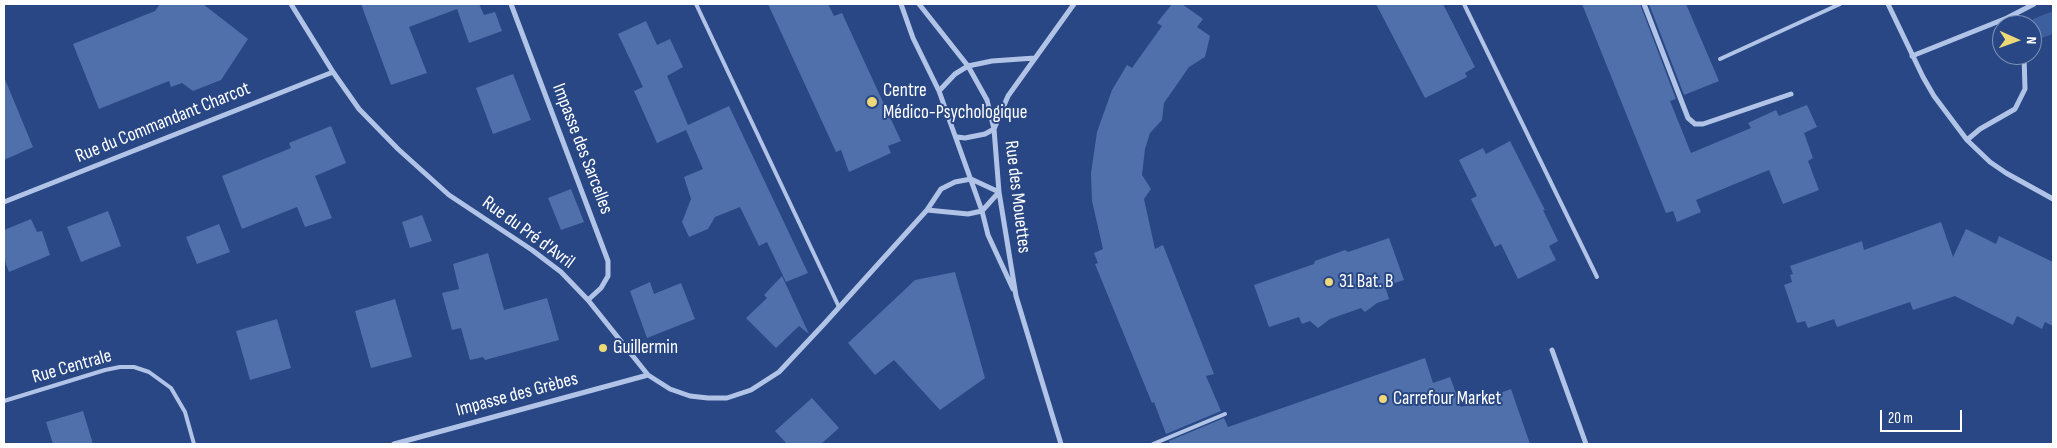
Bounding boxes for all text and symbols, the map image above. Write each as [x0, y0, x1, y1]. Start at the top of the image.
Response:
north arrow [1992, 15, 2042, 65]
text: N [2023, 36, 2040, 45]
street label: Rue du Commandant Charcot [72, 78, 254, 168]
place label: Centre Médico-Psychologique [883, 80, 1027, 124]
street label: Impasse des Sarcelles [547, 81, 617, 217]
marker: Centre Médico-Psychologique [865, 95, 879, 109]
street label: Rue des Mouettes [999, 139, 1035, 255]
street label: Rue du Pré d'Avril [477, 192, 579, 274]
place label: 31 Bat. B [1339, 271, 1394, 293]
marker: 31 Bat. B [1323, 276, 1335, 288]
place label: Guillermin [613, 337, 678, 359]
marker: Guillermin [597, 342, 609, 354]
street label: Rue Centrale [30, 345, 114, 389]
street label: Impasse des Grèbes [454, 368, 580, 422]
place label: Carrefour Market [1393, 388, 1501, 410]
marker: Carrefour Market [1377, 393, 1389, 405]
scale bar [1882, 400, 1964, 432]
text: 20 m [1888, 409, 1913, 428]

